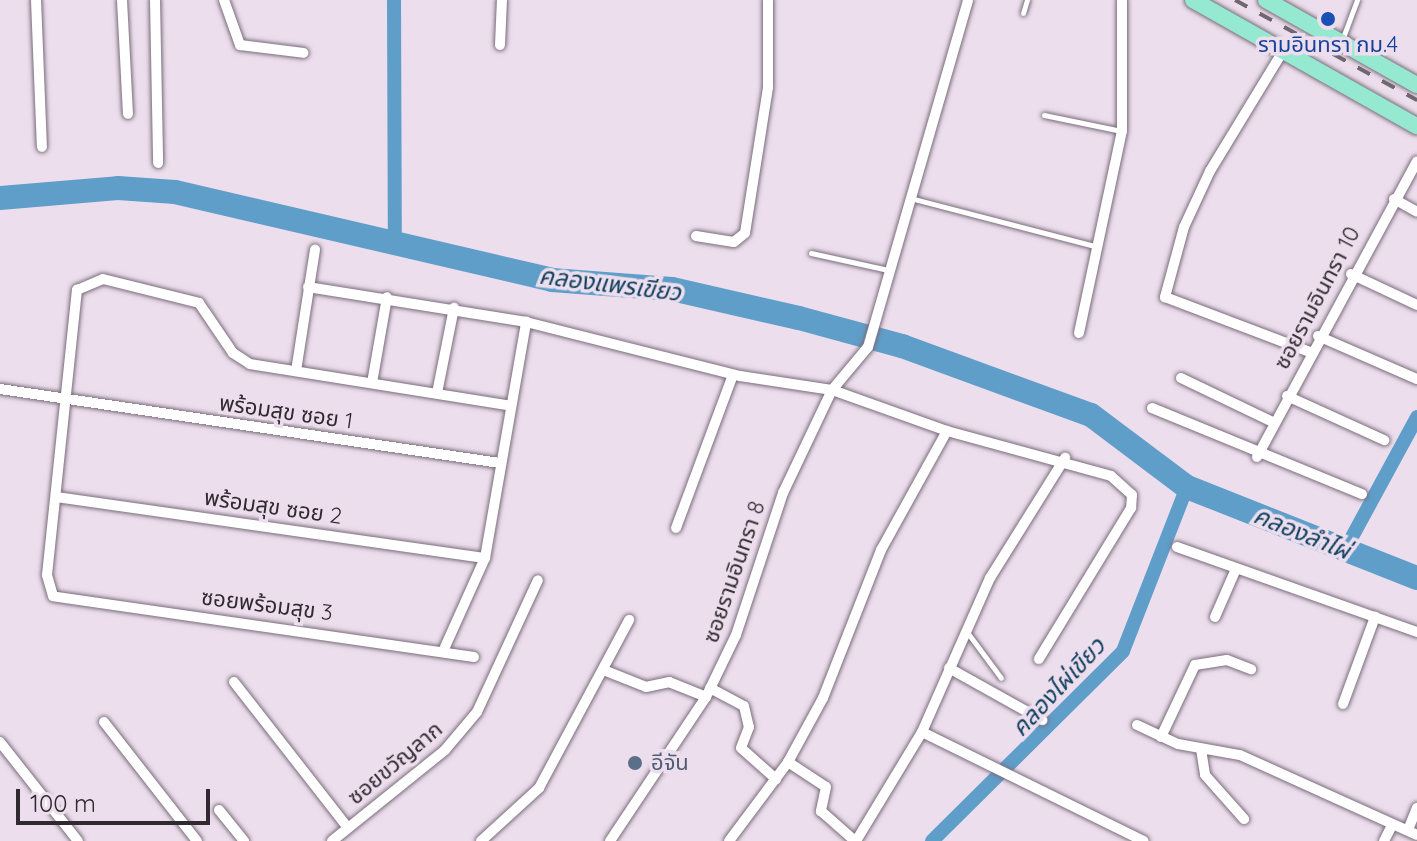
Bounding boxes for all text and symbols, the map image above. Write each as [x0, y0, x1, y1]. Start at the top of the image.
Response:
marker: รามอินทรา กม.4 [1319, 10, 1337, 28]
place label: รามอินทรา กม.4 [1258, 32, 1398, 58]
street label: ซอยรามอินทรา 10 [1268, 222, 1366, 374]
water label: คลองแพรเขียว [537, 261, 683, 307]
street label: พร้อมสุข ซอย 1 [217, 390, 355, 434]
street label: พร้อมสุข ซอย 2 [202, 484, 344, 530]
street label: ซอยรามอินทรา 8 [697, 498, 771, 646]
water label: คลองลำไผ่ [1250, 501, 1354, 565]
street label: ซอยพร้อมสุข 3 [200, 584, 334, 626]
water label: คลองไผ่เขียว [1005, 632, 1111, 742]
street label: ซอยขวัญลาก [342, 716, 448, 810]
place label: อีจัน [651, 750, 689, 776]
marker: อีจัน [626, 754, 644, 772]
scale bar [20, 773, 214, 823]
text: 100 m [30, 788, 96, 818]

